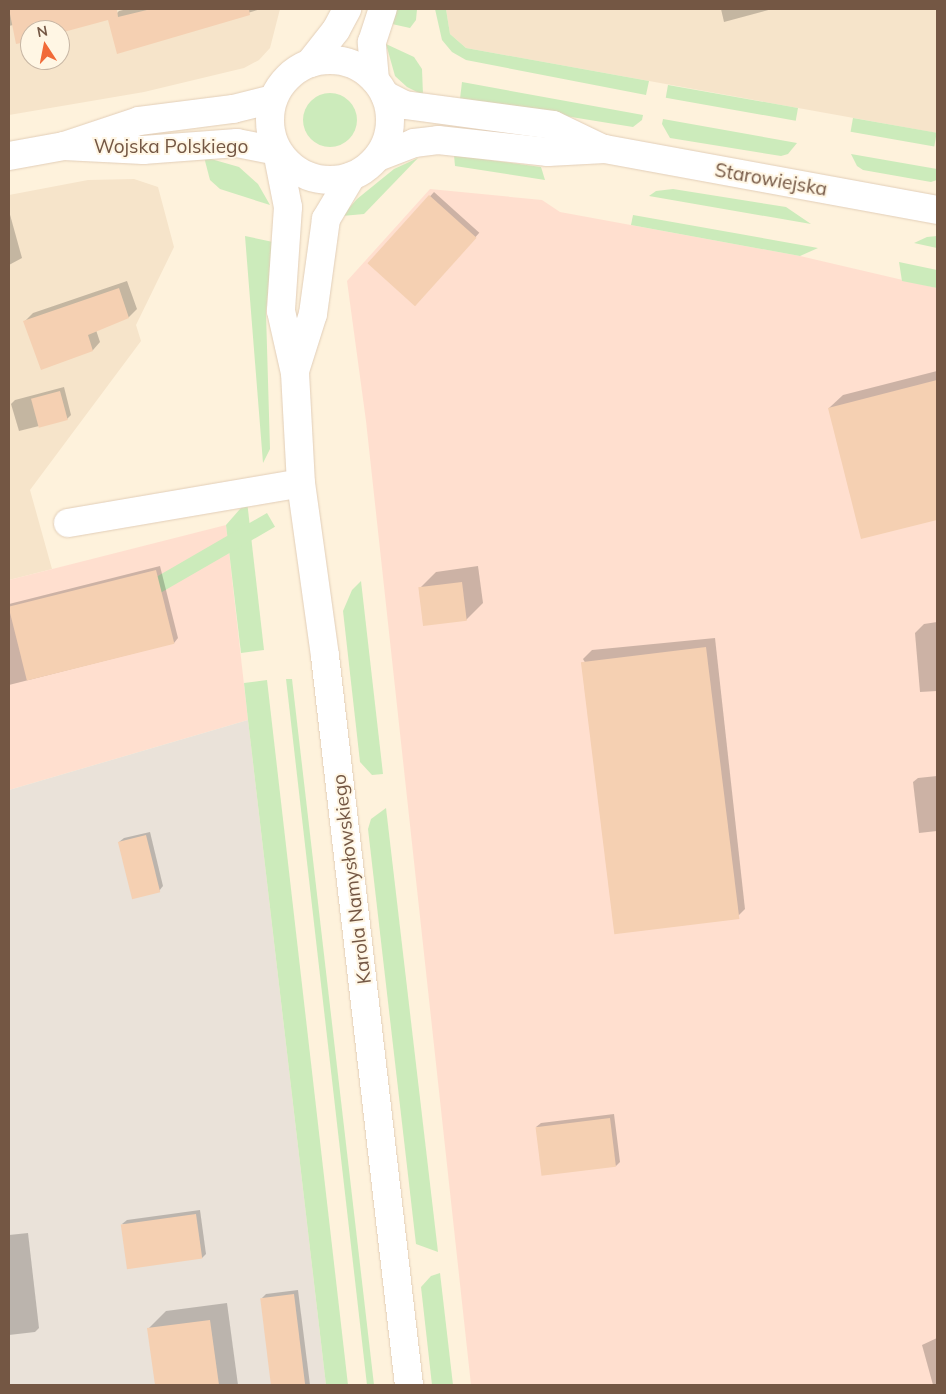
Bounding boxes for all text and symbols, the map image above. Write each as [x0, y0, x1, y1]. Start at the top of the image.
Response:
north arrow [20, 20, 70, 70]
text: N [35, 21, 49, 41]
street label: Wojska Polskiego [94, 136, 248, 158]
street label: Starowiejska [713, 159, 829, 201]
street label: Karola Namysłowskiego [328, 773, 376, 985]

